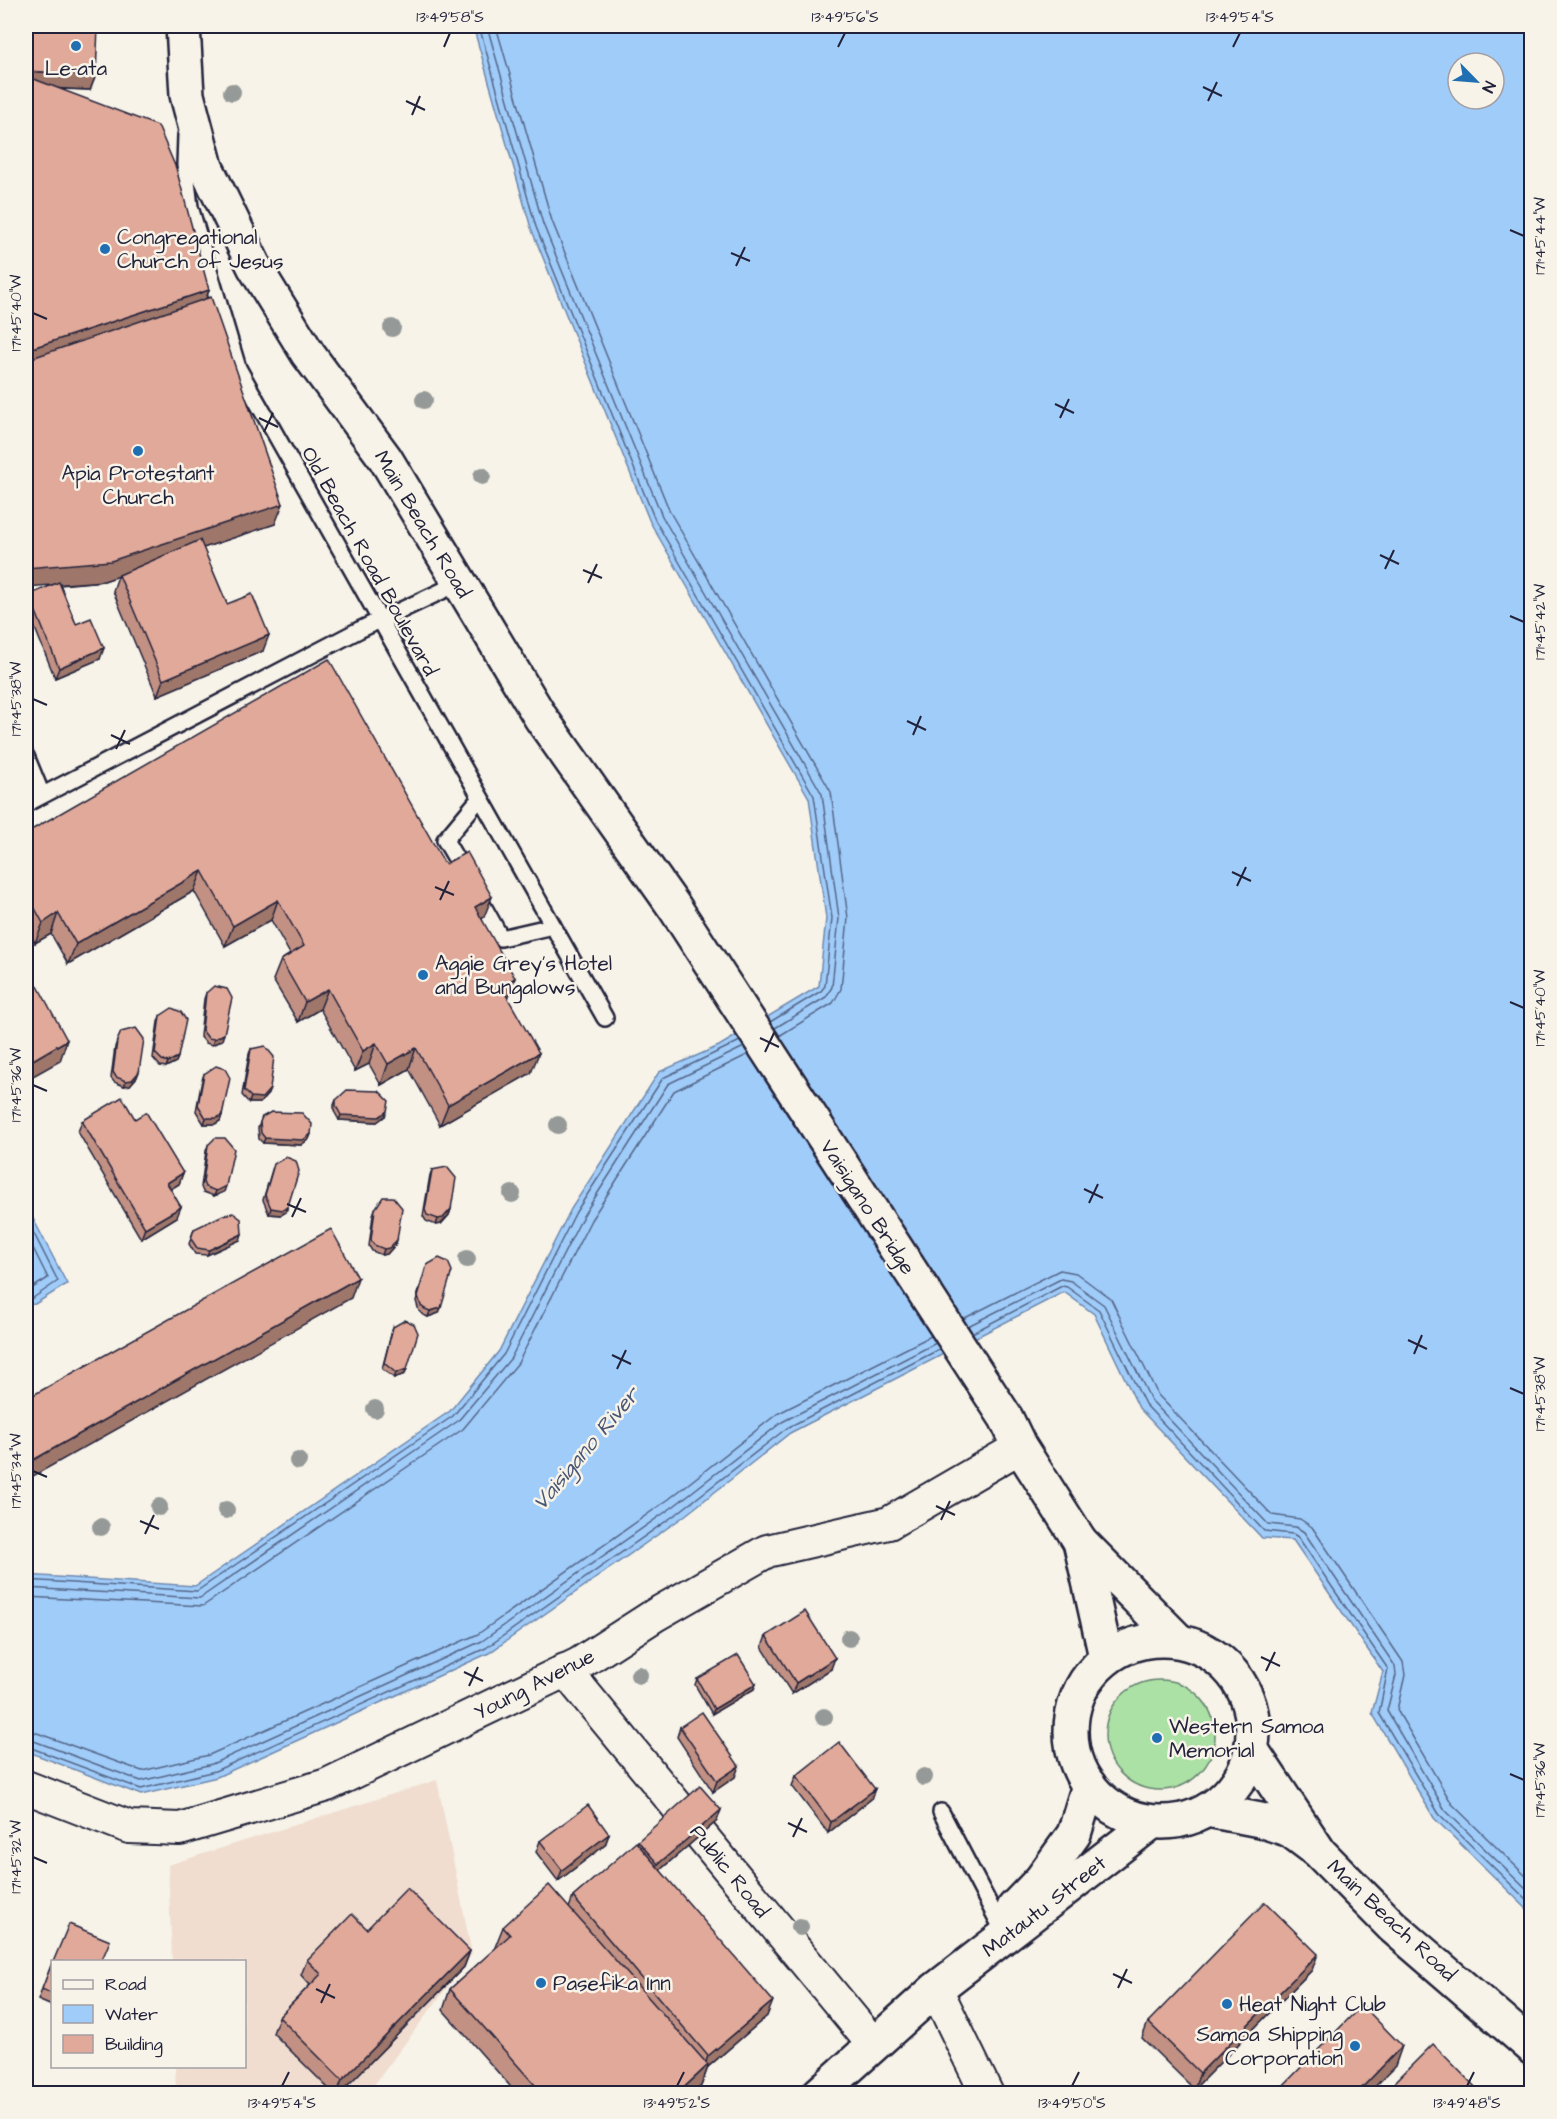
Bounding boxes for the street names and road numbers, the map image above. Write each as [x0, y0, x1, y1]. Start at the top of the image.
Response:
street label: Old Beach Road Boulevard [294, 441, 445, 681]
street label: Main Beach Road [367, 445, 478, 604]
street label: Vaisigano Bridge [811, 1134, 922, 1282]
street label: Young Avenue [469, 1642, 600, 1729]
street label: Public Road [683, 1819, 776, 1924]
street label: Matautu Street [976, 1848, 1113, 1964]
street label: Main Beach Road [1321, 1853, 1463, 1988]

